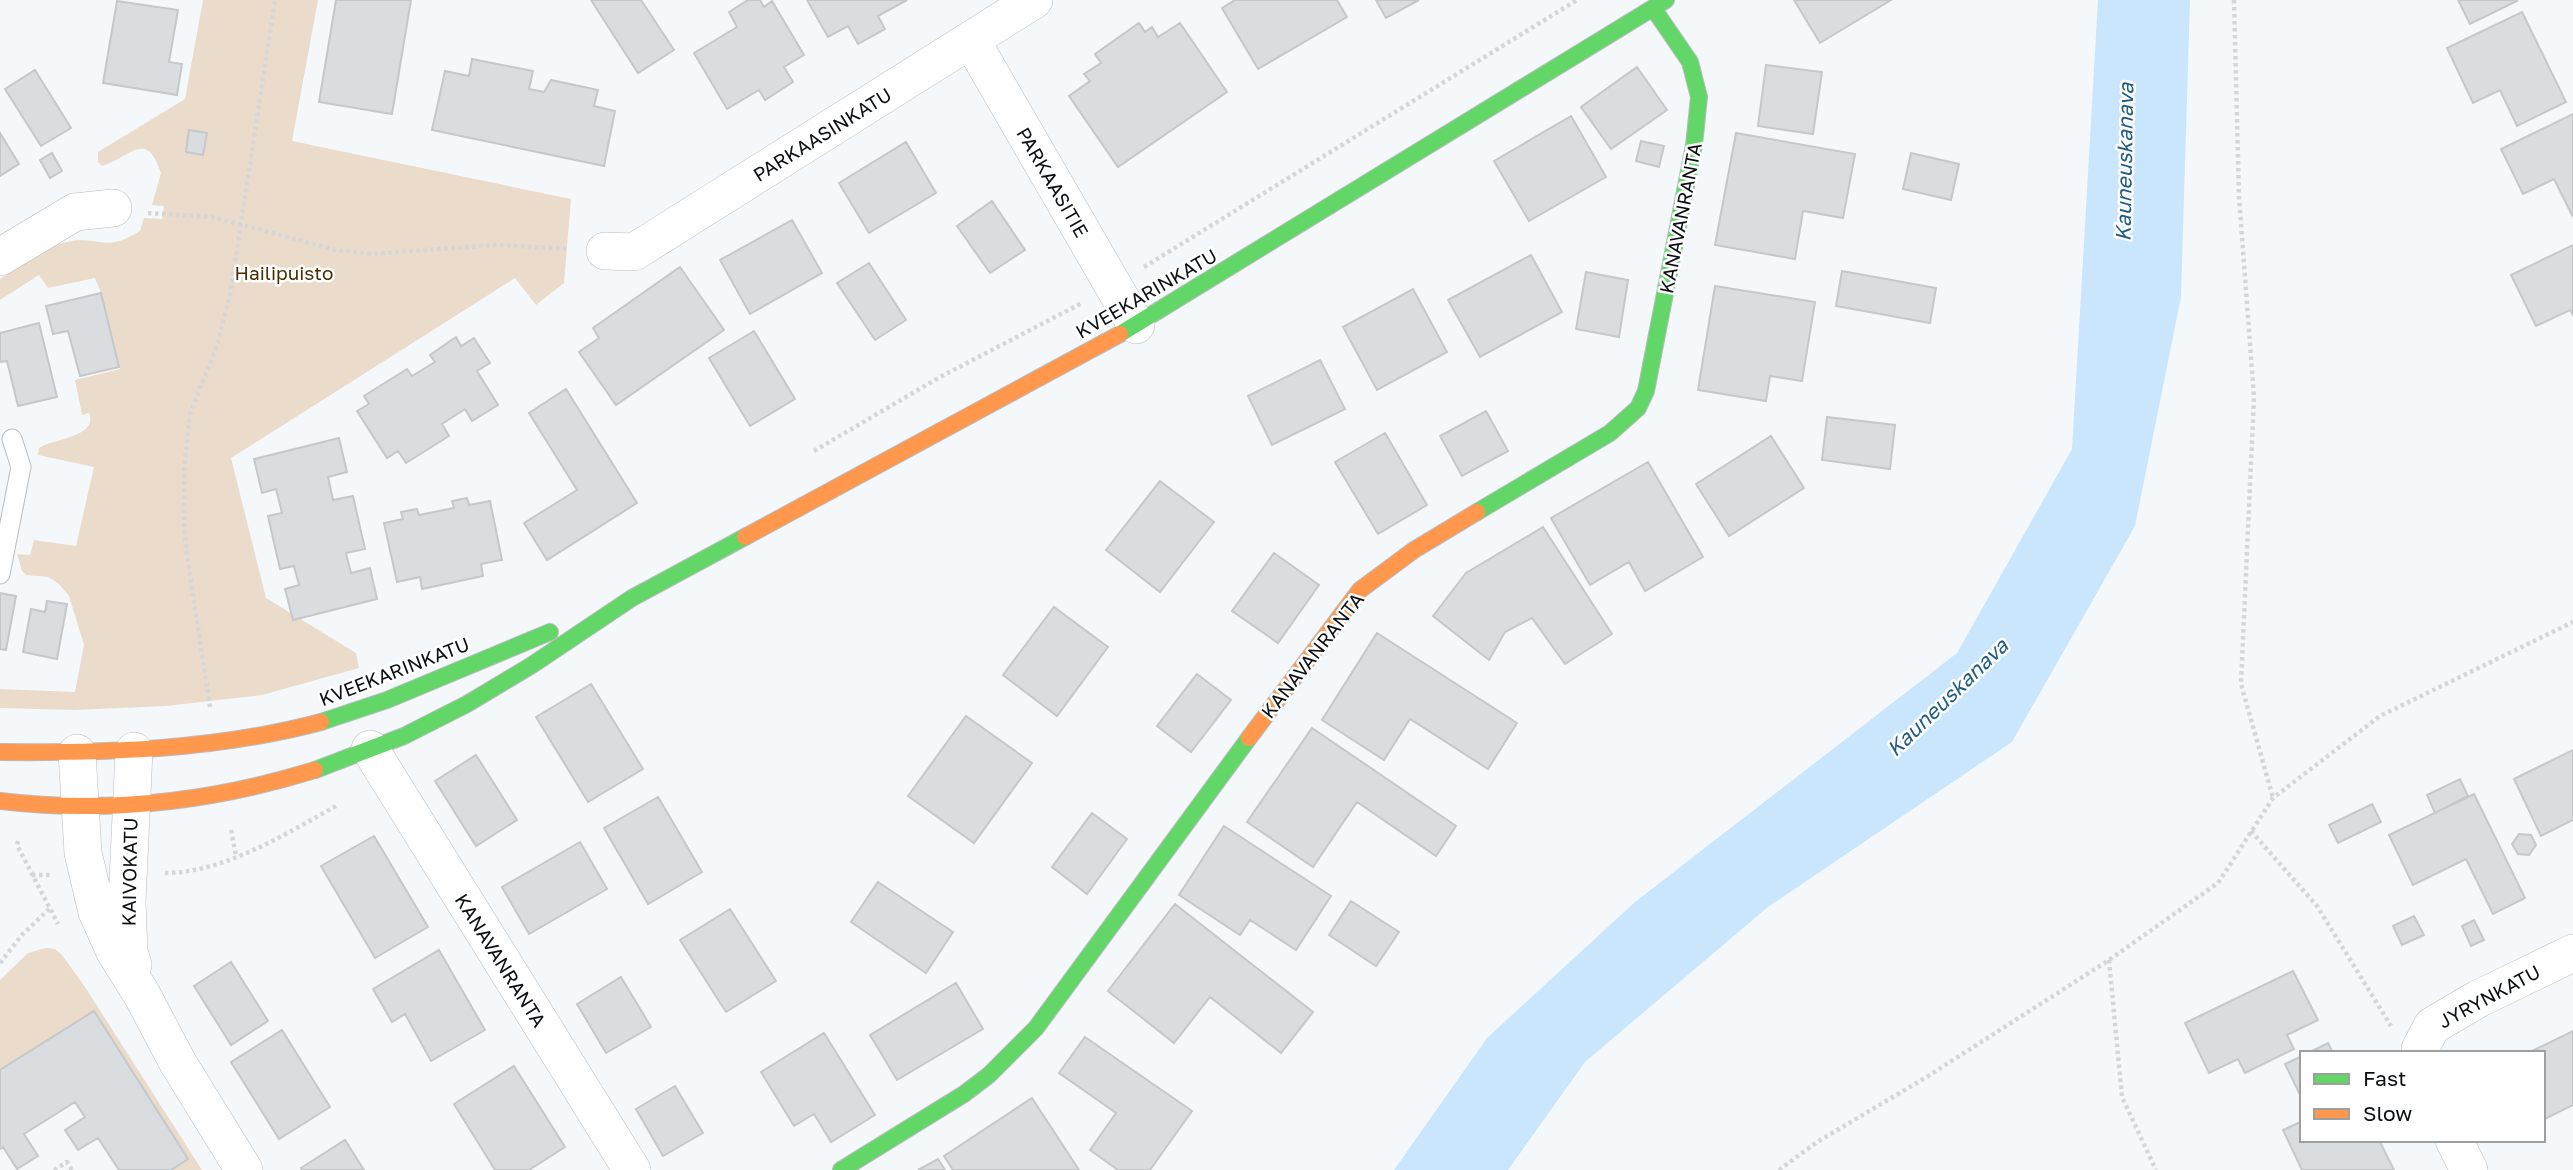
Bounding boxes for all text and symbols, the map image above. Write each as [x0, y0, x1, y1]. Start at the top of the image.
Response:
water label: Kauneuskanava [2110, 81, 2138, 242]
street label: PARKAASINKATU [749, 82, 895, 186]
street label: PARKAASITIE [1012, 123, 1094, 241]
street label: KANAVANRANTA [1654, 140, 1706, 295]
street label: KVEEKARINKATU [1071, 243, 1221, 343]
park label: Hailipuisto [235, 261, 333, 284]
street label: KANAVANRANTA [1256, 587, 1368, 722]
street label: KVEEKARINKATU [316, 632, 472, 710]
water label: Kauneuskanava [1881, 632, 2014, 761]
street label: KAIVOKATU [117, 817, 141, 927]
street label: KANAVANRANTA [451, 889, 551, 1031]
street label: JYRYNKATU [2434, 960, 2544, 1032]
legend [2300, 1051, 2545, 1142]
text: Fast [2363, 1065, 2406, 1091]
text: Slow [2363, 1100, 2412, 1126]

